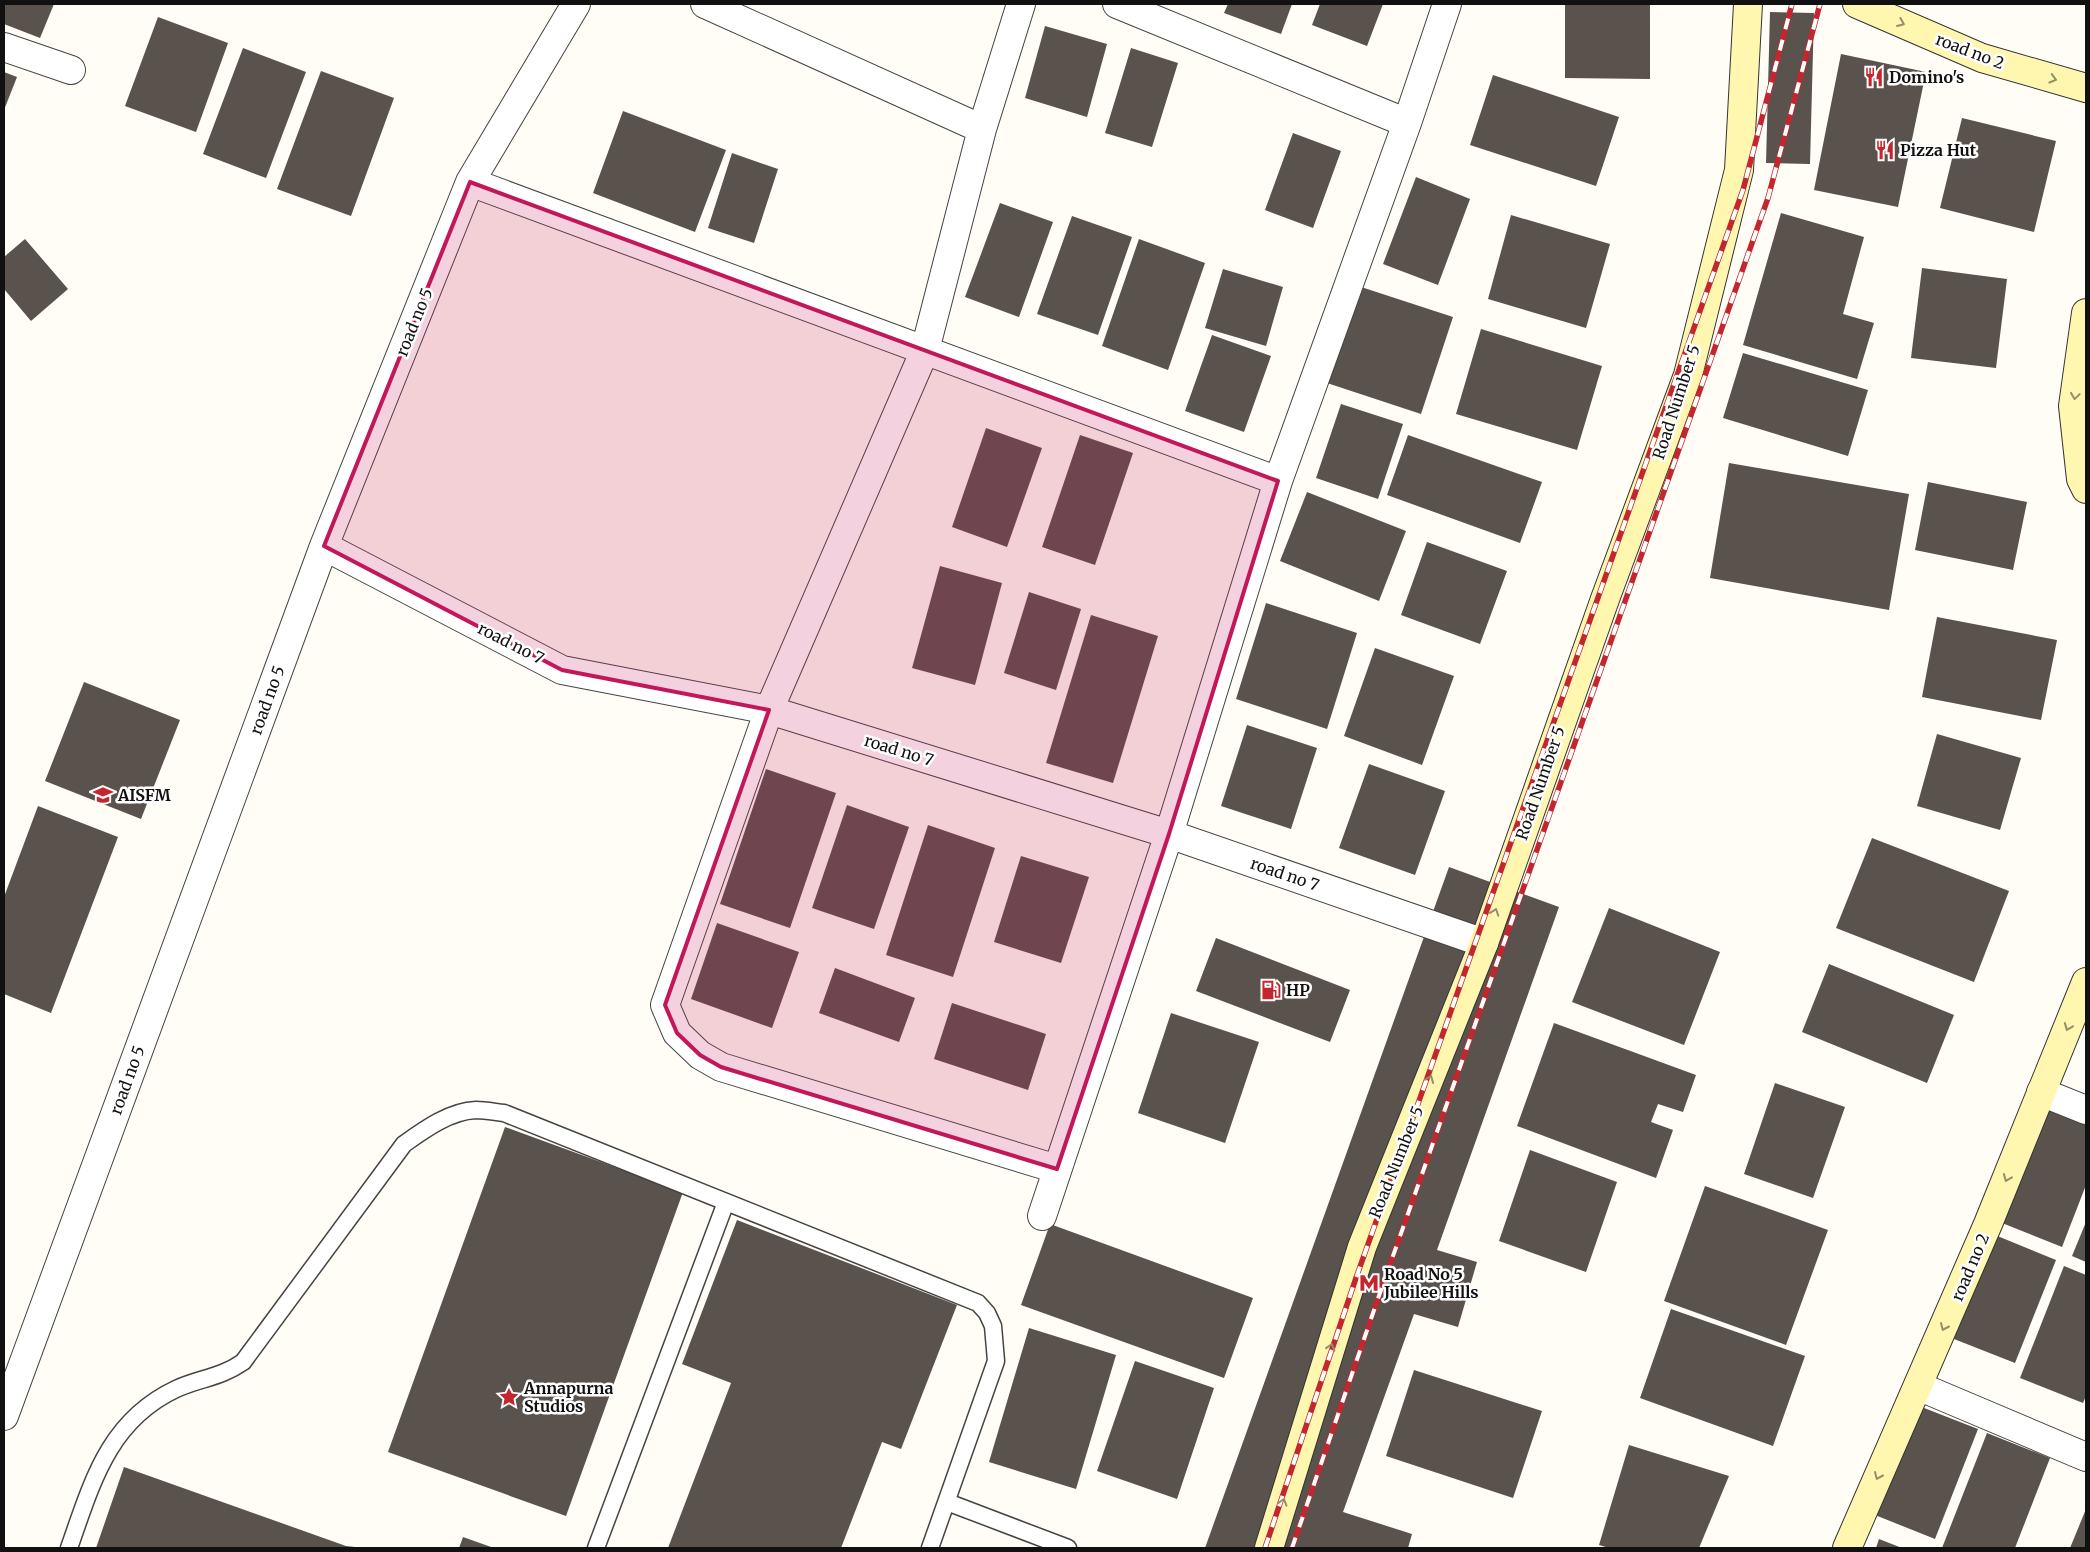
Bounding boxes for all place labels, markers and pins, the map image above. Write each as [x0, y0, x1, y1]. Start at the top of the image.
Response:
restaurant icon: Domino's [1863, 66, 1885, 88]
place label: Domino's [1889, 67, 1964, 87]
restaurant icon: Pizza Hut [1874, 139, 1896, 161]
place label: Pizza Hut [1900, 140, 1977, 160]
school or university icon: AISFM [92, 784, 114, 806]
place label: AISFM [117, 785, 172, 805]
fuel station icon: HP [1260, 979, 1282, 1001]
place label: HP [1286, 980, 1310, 1000]
place label: Road No 5 Jubilee Hills [1383, 1264, 1479, 1302]
metro station icon: Road No 5 Jubilee Hills [1358, 1272, 1380, 1294]
place label: Annapurna Studios [523, 1378, 613, 1416]
place icon: Annapurna Studios [498, 1386, 520, 1408]

